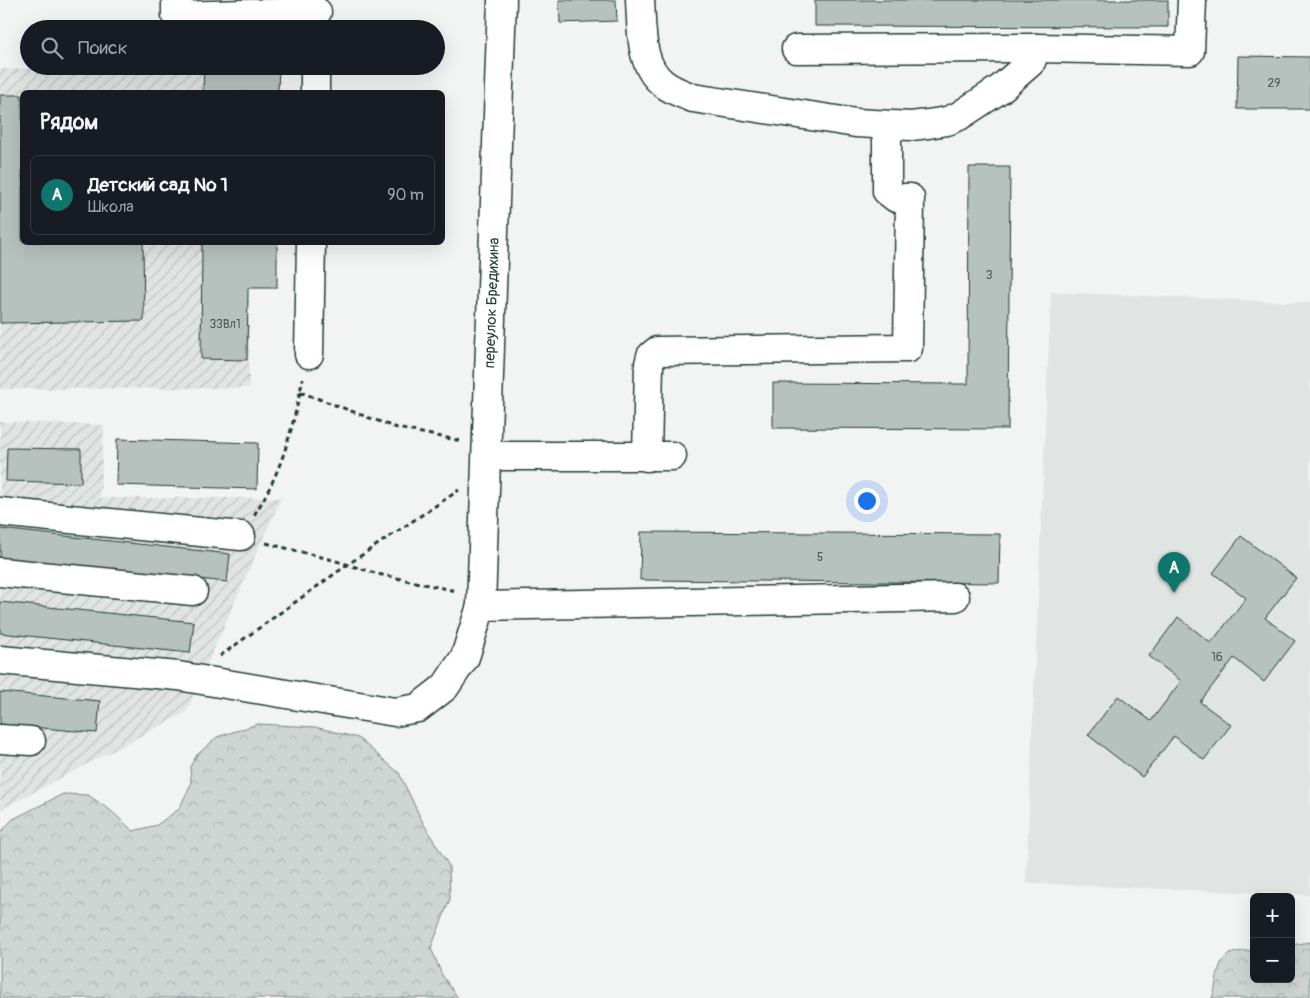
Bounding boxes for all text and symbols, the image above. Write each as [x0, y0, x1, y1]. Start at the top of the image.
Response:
search box [20, 20, 445, 75]
icon: search [38, 34, 66, 62]
text: Поиск [78, 36, 128, 60]
house number: 29 [1268, 76, 1280, 91]
text: Рядом [40, 109, 98, 136]
text: Детский сад № 1 [88, 173, 228, 197]
text: A [52, 185, 62, 205]
text: 90 m [387, 185, 424, 205]
text: Школа [88, 197, 134, 217]
street label: переулок Бредихина [480, 237, 503, 369]
house number: 3 [986, 268, 993, 283]
house number: 33Вл1 [209, 317, 241, 332]
your location [854, 488, 880, 514]
house number: 5 [817, 550, 823, 565]
pin: A [1158, 552, 1190, 593]
house number: 16 [1211, 650, 1223, 665]
map controls [1250, 893, 1295, 983]
button: + [1250, 893, 1295, 938]
button: − [1250, 938, 1295, 983]

